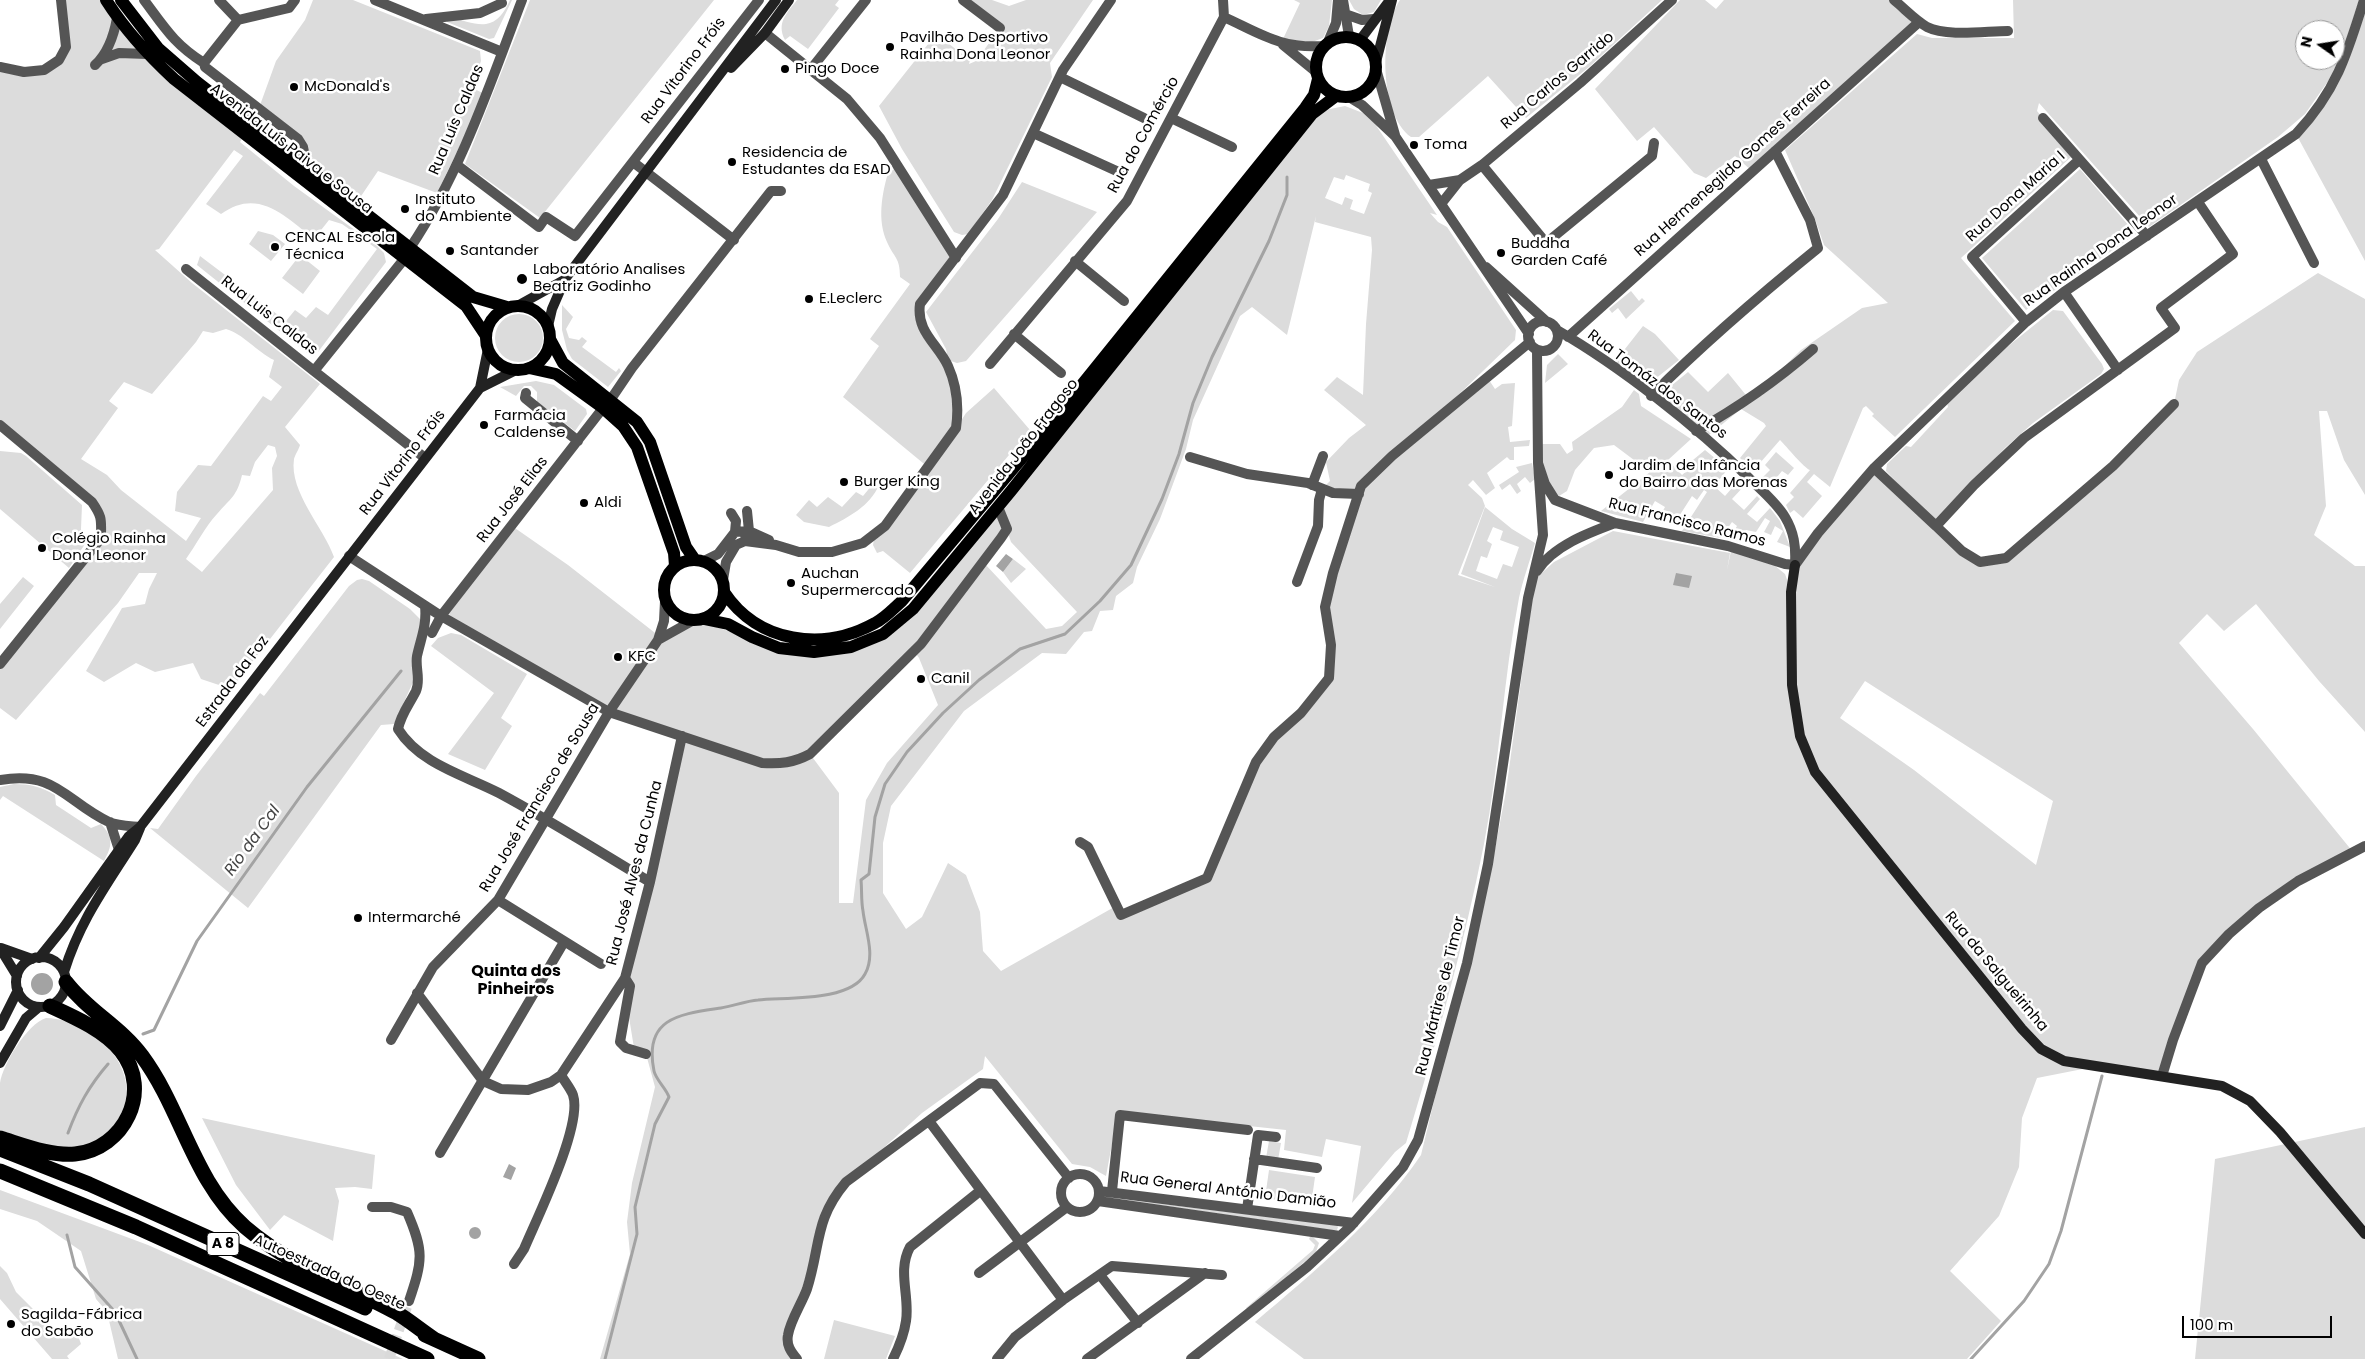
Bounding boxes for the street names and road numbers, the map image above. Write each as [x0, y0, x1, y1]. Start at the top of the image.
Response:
street label: Rua Vitorino Fróis [638, 14, 730, 128]
street label: Rua Carlos Garrido [1498, 29, 1618, 133]
street label: Rua Luís Caldas [426, 62, 488, 178]
street label: Rua do Comércio [1104, 74, 1184, 196]
street label: Rua Hermenegildo Gomes Ferreira [1631, 75, 1835, 261]
street label: Avenida Luís Paiva e Sousa [206, 80, 376, 218]
street label: Rua Dona Maria I [1963, 148, 2069, 246]
street label: Rua Rainha Dona Leonor [2021, 191, 2181, 311]
street label: Rua Luis Caldas [217, 273, 321, 359]
street label: Rua Tomáz dos Santos [1584, 327, 1730, 443]
street label: Avenida João Fragoso [965, 376, 1083, 518]
street label: Rua Vitorino Fróis [356, 407, 450, 519]
street label: Rua José Elias [474, 453, 552, 547]
street label: Rua Francisco Ramos [1607, 495, 1767, 551]
street label: Estrada da Foz [193, 633, 273, 731]
street label: Rua José Francisco de Sousa [476, 700, 604, 896]
street label: Rua José Alves da Cunha [603, 779, 667, 967]
street label: Rua da Salgueirinha [1941, 908, 2051, 1036]
street label: Rua Mártires de Timor [1413, 915, 1469, 1077]
street label: Rua General António Damião [1119, 1169, 1337, 1213]
street label: Autoestrada do Oeste [250, 1231, 408, 1315]
road number: A 8 [207, 1232, 239, 1256]

